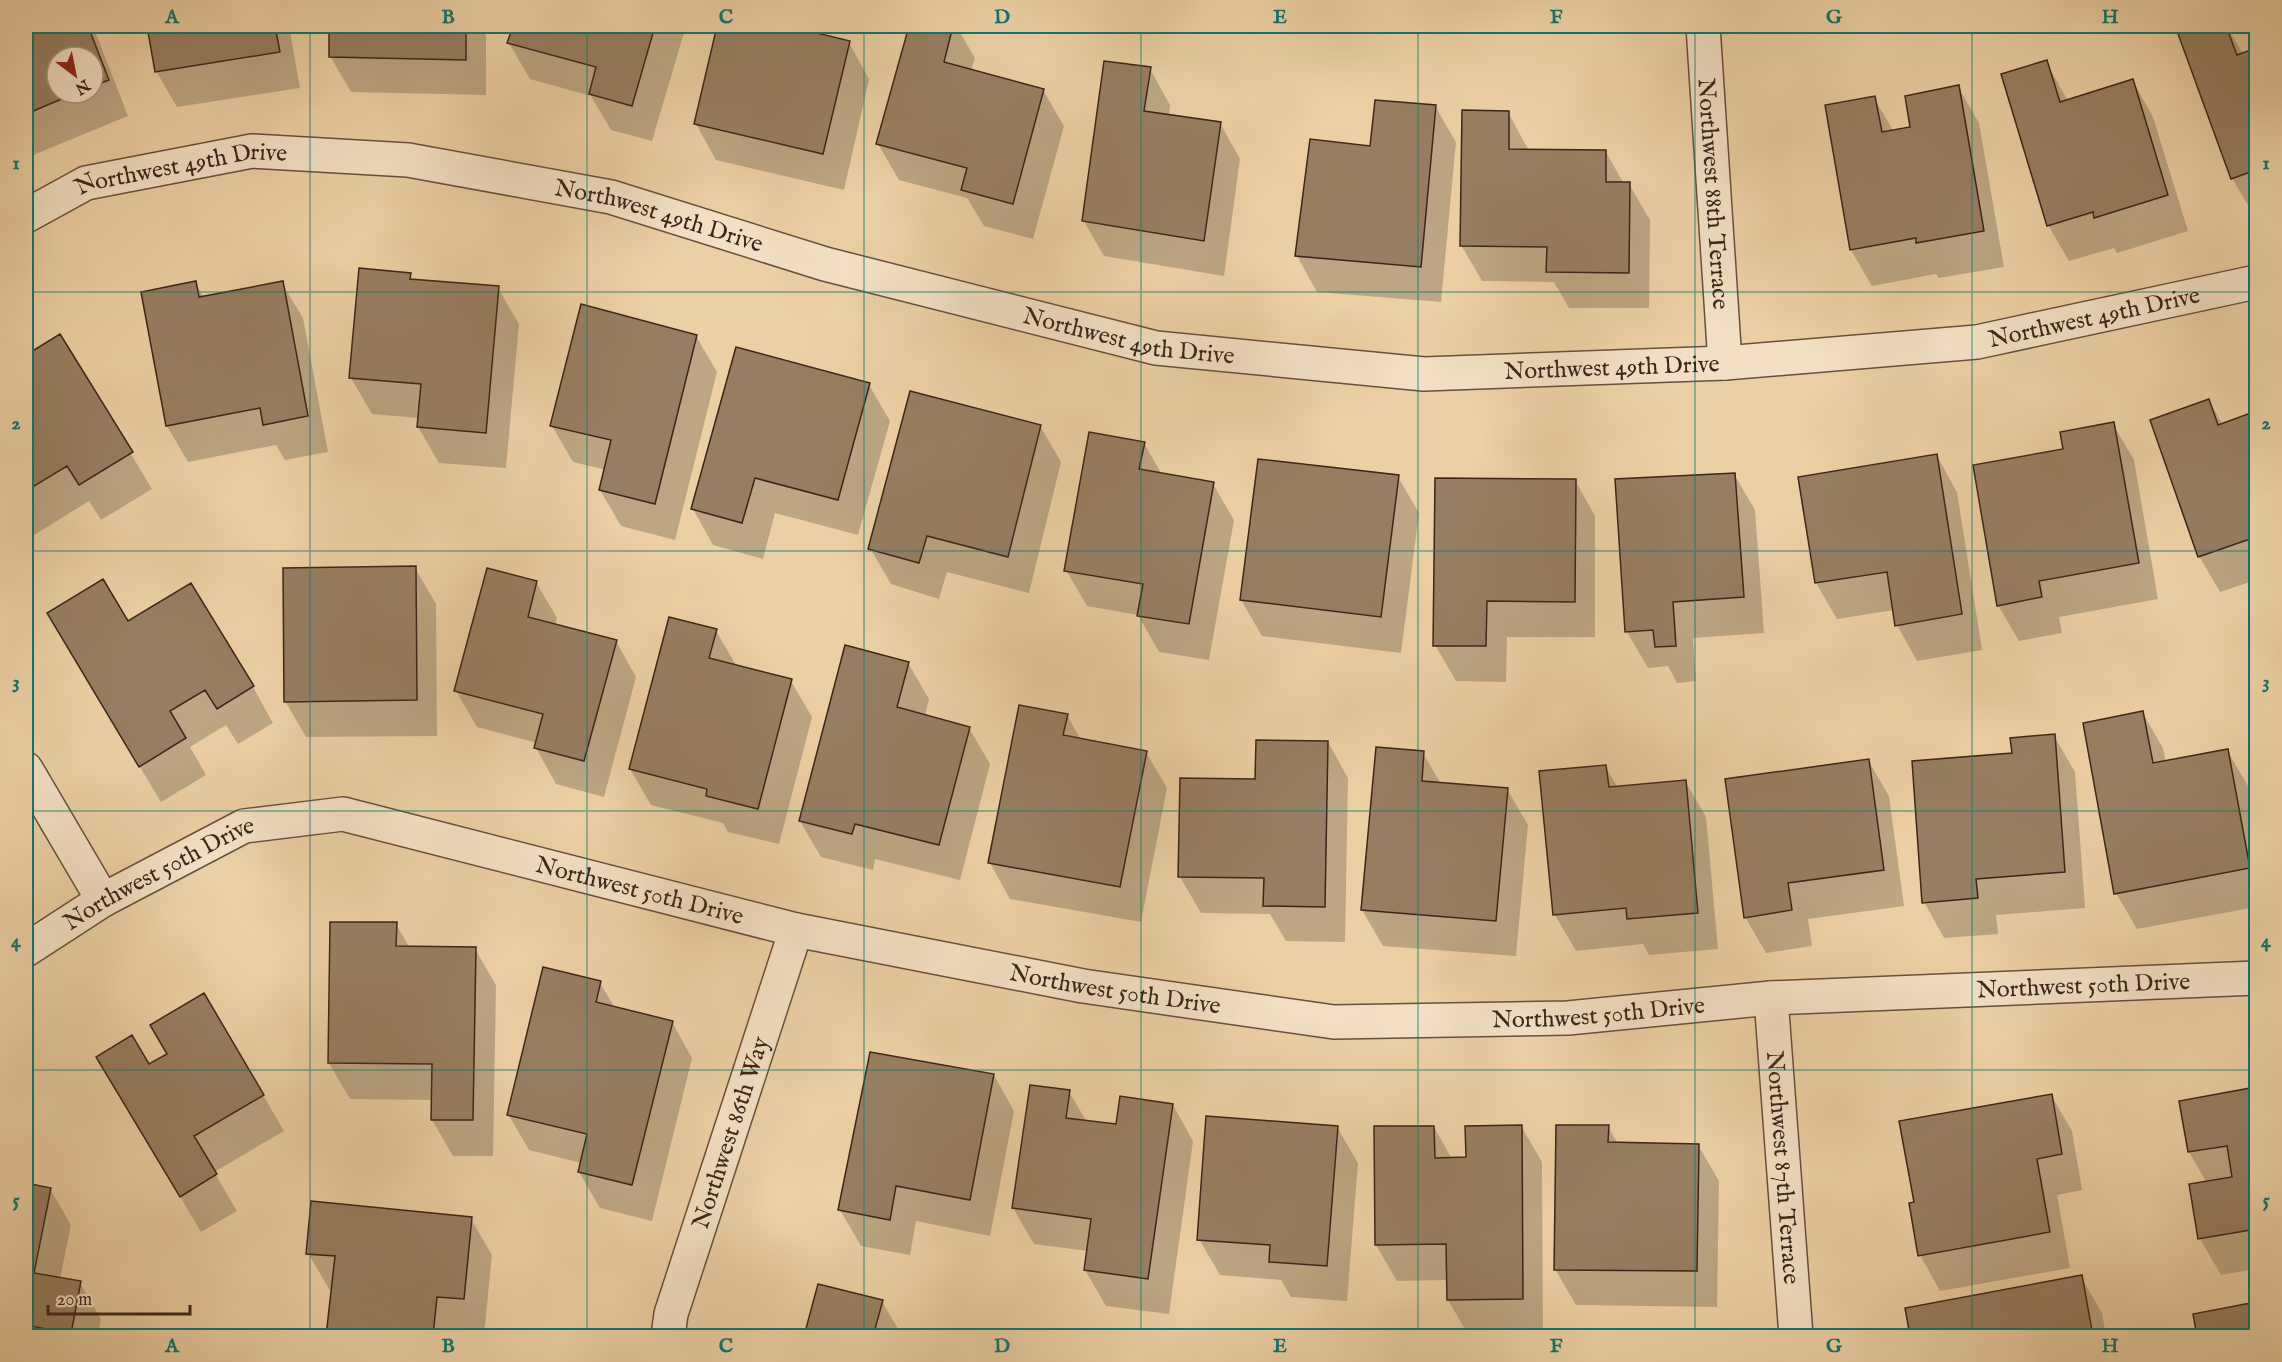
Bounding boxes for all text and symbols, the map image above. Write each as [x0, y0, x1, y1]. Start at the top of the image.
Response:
text: A [164, 5, 180, 30]
text: B [441, 5, 455, 30]
text: C [719, 5, 733, 30]
text: D [994, 5, 1010, 30]
text: E [1273, 5, 1287, 30]
text: F [1550, 5, 1563, 30]
text: G [1826, 5, 1843, 30]
text: H [2101, 5, 2119, 30]
north arrow [45, 45, 105, 105]
text: N [71, 73, 94, 98]
street label: Northwest 88th Terrace [1689, 77, 1735, 310]
street label: Northwest 49th Drive [69, 137, 288, 203]
text: 1 [12, 151, 20, 176]
text: 1 [2262, 151, 2270, 176]
street label: Northwest 49th Drive [552, 173, 767, 261]
street label: Northwest 49th Drive [1986, 280, 2203, 356]
street label: Northwest 49th Drive [1019, 301, 1236, 373]
street label: Northwest 49th Drive [1504, 349, 1720, 388]
text: 2 [11, 411, 21, 436]
text: 2 [2261, 411, 2271, 436]
text: 3 [12, 670, 20, 695]
text: 3 [2262, 670, 2270, 695]
street label: Northwest 50th Drive [58, 811, 256, 939]
street label: Northwest 50th Drive [532, 850, 747, 933]
text: 4 [11, 929, 22, 954]
text: 4 [2261, 929, 2272, 954]
street label: Northwest 50th Drive [1006, 958, 1223, 1023]
street label: Northwest 50th Drive [1976, 967, 2191, 1007]
street label: Northwest 50th Drive [1492, 991, 1706, 1036]
street label: Northwest 86th Way [686, 1033, 777, 1233]
street label: Northwest 87th Terrace [1758, 1050, 1806, 1285]
text: 5 [12, 1188, 20, 1213]
text: 5 [2262, 1188, 2270, 1213]
scale bar [48, 1278, 190, 1316]
text: 20 m [57, 1289, 92, 1312]
text: A [164, 1334, 180, 1359]
text: B [441, 1334, 455, 1359]
text: C [719, 1334, 733, 1359]
text: D [994, 1334, 1010, 1359]
text: E [1273, 1334, 1287, 1359]
text: F [1550, 1334, 1563, 1359]
text: G [1826, 1334, 1843, 1359]
text: H [2101, 1334, 2119, 1359]

